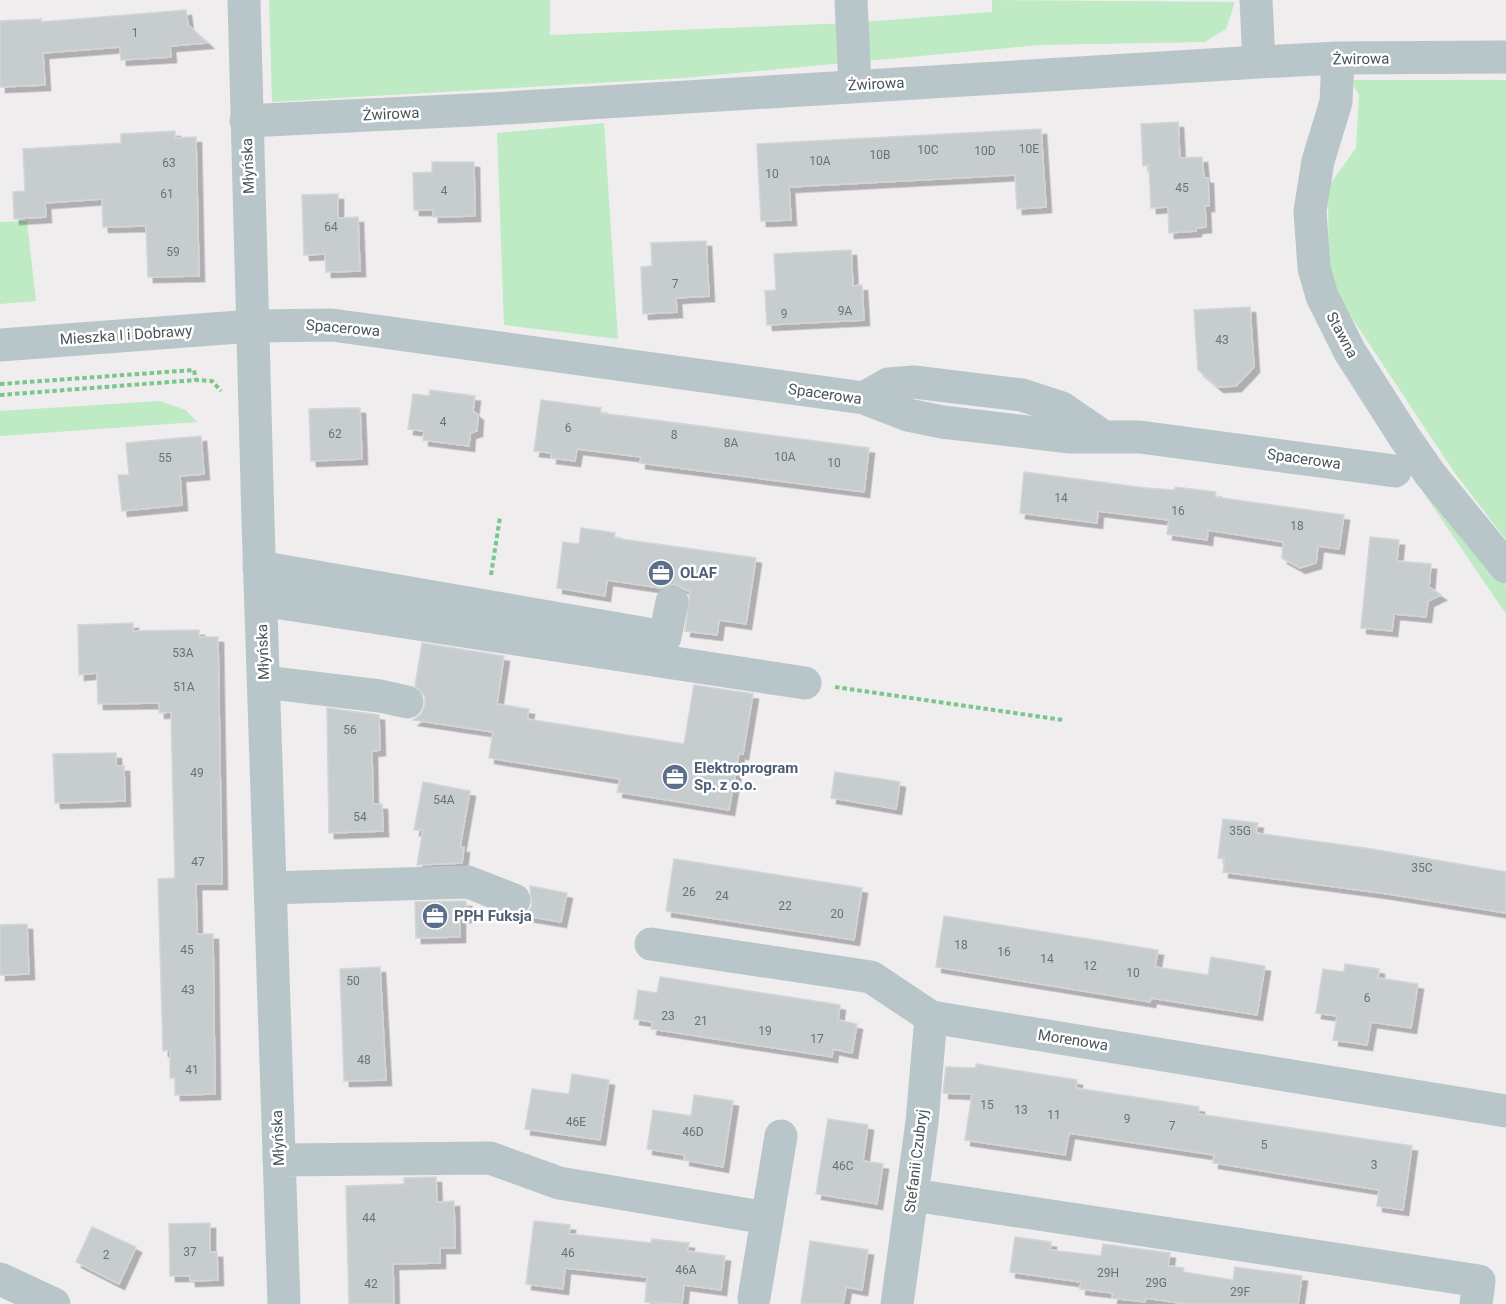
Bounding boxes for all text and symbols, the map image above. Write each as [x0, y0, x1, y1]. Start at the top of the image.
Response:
house number: 1 [132, 26, 138, 40]
street label: Żwirowa [1333, 50, 1389, 68]
street label: Żwirowa [847, 74, 905, 94]
street label: Żwirowa [362, 104, 420, 124]
street label: Młyńska [238, 138, 258, 194]
house number: 10E [1019, 142, 1039, 156]
house number: 10C [917, 143, 939, 157]
house number: 10D [974, 144, 996, 158]
house number: 10B [870, 148, 890, 162]
house number: 10A [809, 154, 831, 168]
house number: 63 [162, 156, 176, 170]
house number: 10 [765, 167, 779, 181]
house number: 45 [1175, 181, 1189, 195]
house number: 4 [441, 184, 448, 198]
house number: 61 [160, 187, 174, 201]
house number: 64 [324, 220, 338, 234]
house number: 59 [166, 245, 180, 259]
house number: 7 [672, 277, 679, 291]
house number: 9A [838, 304, 852, 318]
house number: 9 [781, 307, 787, 321]
street label: Stawna [1322, 309, 1362, 361]
street label: Spacerowa [305, 316, 381, 340]
street label: Mieszka I i Dobrawy [59, 321, 193, 349]
house number: 43 [1215, 333, 1229, 347]
street label: Spacerowa [787, 380, 863, 408]
house number: 4 [440, 415, 447, 429]
house number: 6 [565, 421, 572, 435]
house number: 62 [328, 427, 342, 441]
house number: 8 [671, 428, 678, 442]
house number: 8A [724, 436, 738, 450]
street label: Spacerowa [1266, 445, 1342, 473]
house number: 10A [774, 450, 796, 464]
house number: 55 [158, 451, 172, 465]
house number: 10 [827, 456, 841, 470]
house number: 14 [1054, 491, 1068, 505]
house number: 16 [1171, 504, 1185, 518]
house number: 18 [1290, 519, 1304, 533]
office icon: OLAF [646, 558, 676, 588]
place label: OLAF [680, 564, 717, 582]
street label: Młyńska [253, 624, 273, 680]
house number: 53A [172, 646, 194, 660]
house number: 51A [173, 680, 195, 694]
house number: 56 [343, 723, 357, 737]
place label: Elektroprogram Sp. z o.o. [694, 759, 798, 794]
office icon: Elektroprogram Sp. z o.o. [660, 762, 690, 792]
house number: 49 [190, 766, 204, 780]
house number: 54A [433, 793, 455, 807]
house number: 54 [353, 810, 367, 824]
house number: 35G [1229, 824, 1251, 838]
house number: 47 [191, 855, 205, 869]
house number: 35C [1411, 861, 1433, 875]
house number: 26 [682, 885, 696, 899]
house number: 24 [715, 889, 729, 903]
house number: 22 [778, 899, 792, 913]
office icon: PPH Fuksja [420, 901, 450, 931]
place label: PPH Fuksja [454, 907, 532, 925]
house number: 20 [830, 907, 844, 921]
house number: 18 [954, 938, 968, 952]
house number: 45 [180, 943, 194, 957]
house number: 16 [997, 945, 1011, 959]
house number: 14 [1040, 952, 1054, 966]
house number: 12 [1083, 959, 1097, 973]
house number: 10 [1126, 966, 1140, 980]
house number: 50 [346, 974, 360, 988]
house number: 43 [181, 983, 195, 997]
house number: 6 [1364, 991, 1371, 1005]
house number: 23 [661, 1009, 675, 1023]
house number: 21 [694, 1014, 708, 1028]
house number: 19 [758, 1024, 772, 1038]
street label: Morenowa [1037, 1026, 1109, 1054]
house number: 17 [810, 1032, 824, 1046]
house number: 48 [357, 1053, 371, 1067]
house number: 41 [185, 1063, 199, 1077]
house number: 15 [980, 1098, 994, 1112]
house number: 13 [1014, 1103, 1028, 1117]
street label: Stefanii Czubryj [901, 1108, 931, 1214]
house number: 11 [1047, 1108, 1061, 1122]
street label: Młyńska [268, 1110, 288, 1166]
house number: 9 [1124, 1112, 1130, 1126]
house number: 46E [566, 1115, 586, 1129]
house number: 7 [1169, 1119, 1176, 1133]
house number: 46D [682, 1125, 704, 1139]
house number: 5 [1261, 1138, 1268, 1152]
house number: 3 [1371, 1158, 1377, 1172]
house number: 46C [832, 1159, 854, 1173]
house number: 44 [362, 1211, 376, 1225]
house number: 37 [183, 1245, 197, 1259]
house number: 46 [561, 1246, 575, 1260]
house number: 2 [103, 1248, 110, 1262]
house number: 46A [675, 1263, 697, 1277]
house number: 29H [1097, 1266, 1119, 1280]
house number: 29G [1145, 1276, 1167, 1290]
house number: 42 [364, 1277, 378, 1291]
house number: 29F [1230, 1285, 1250, 1299]

